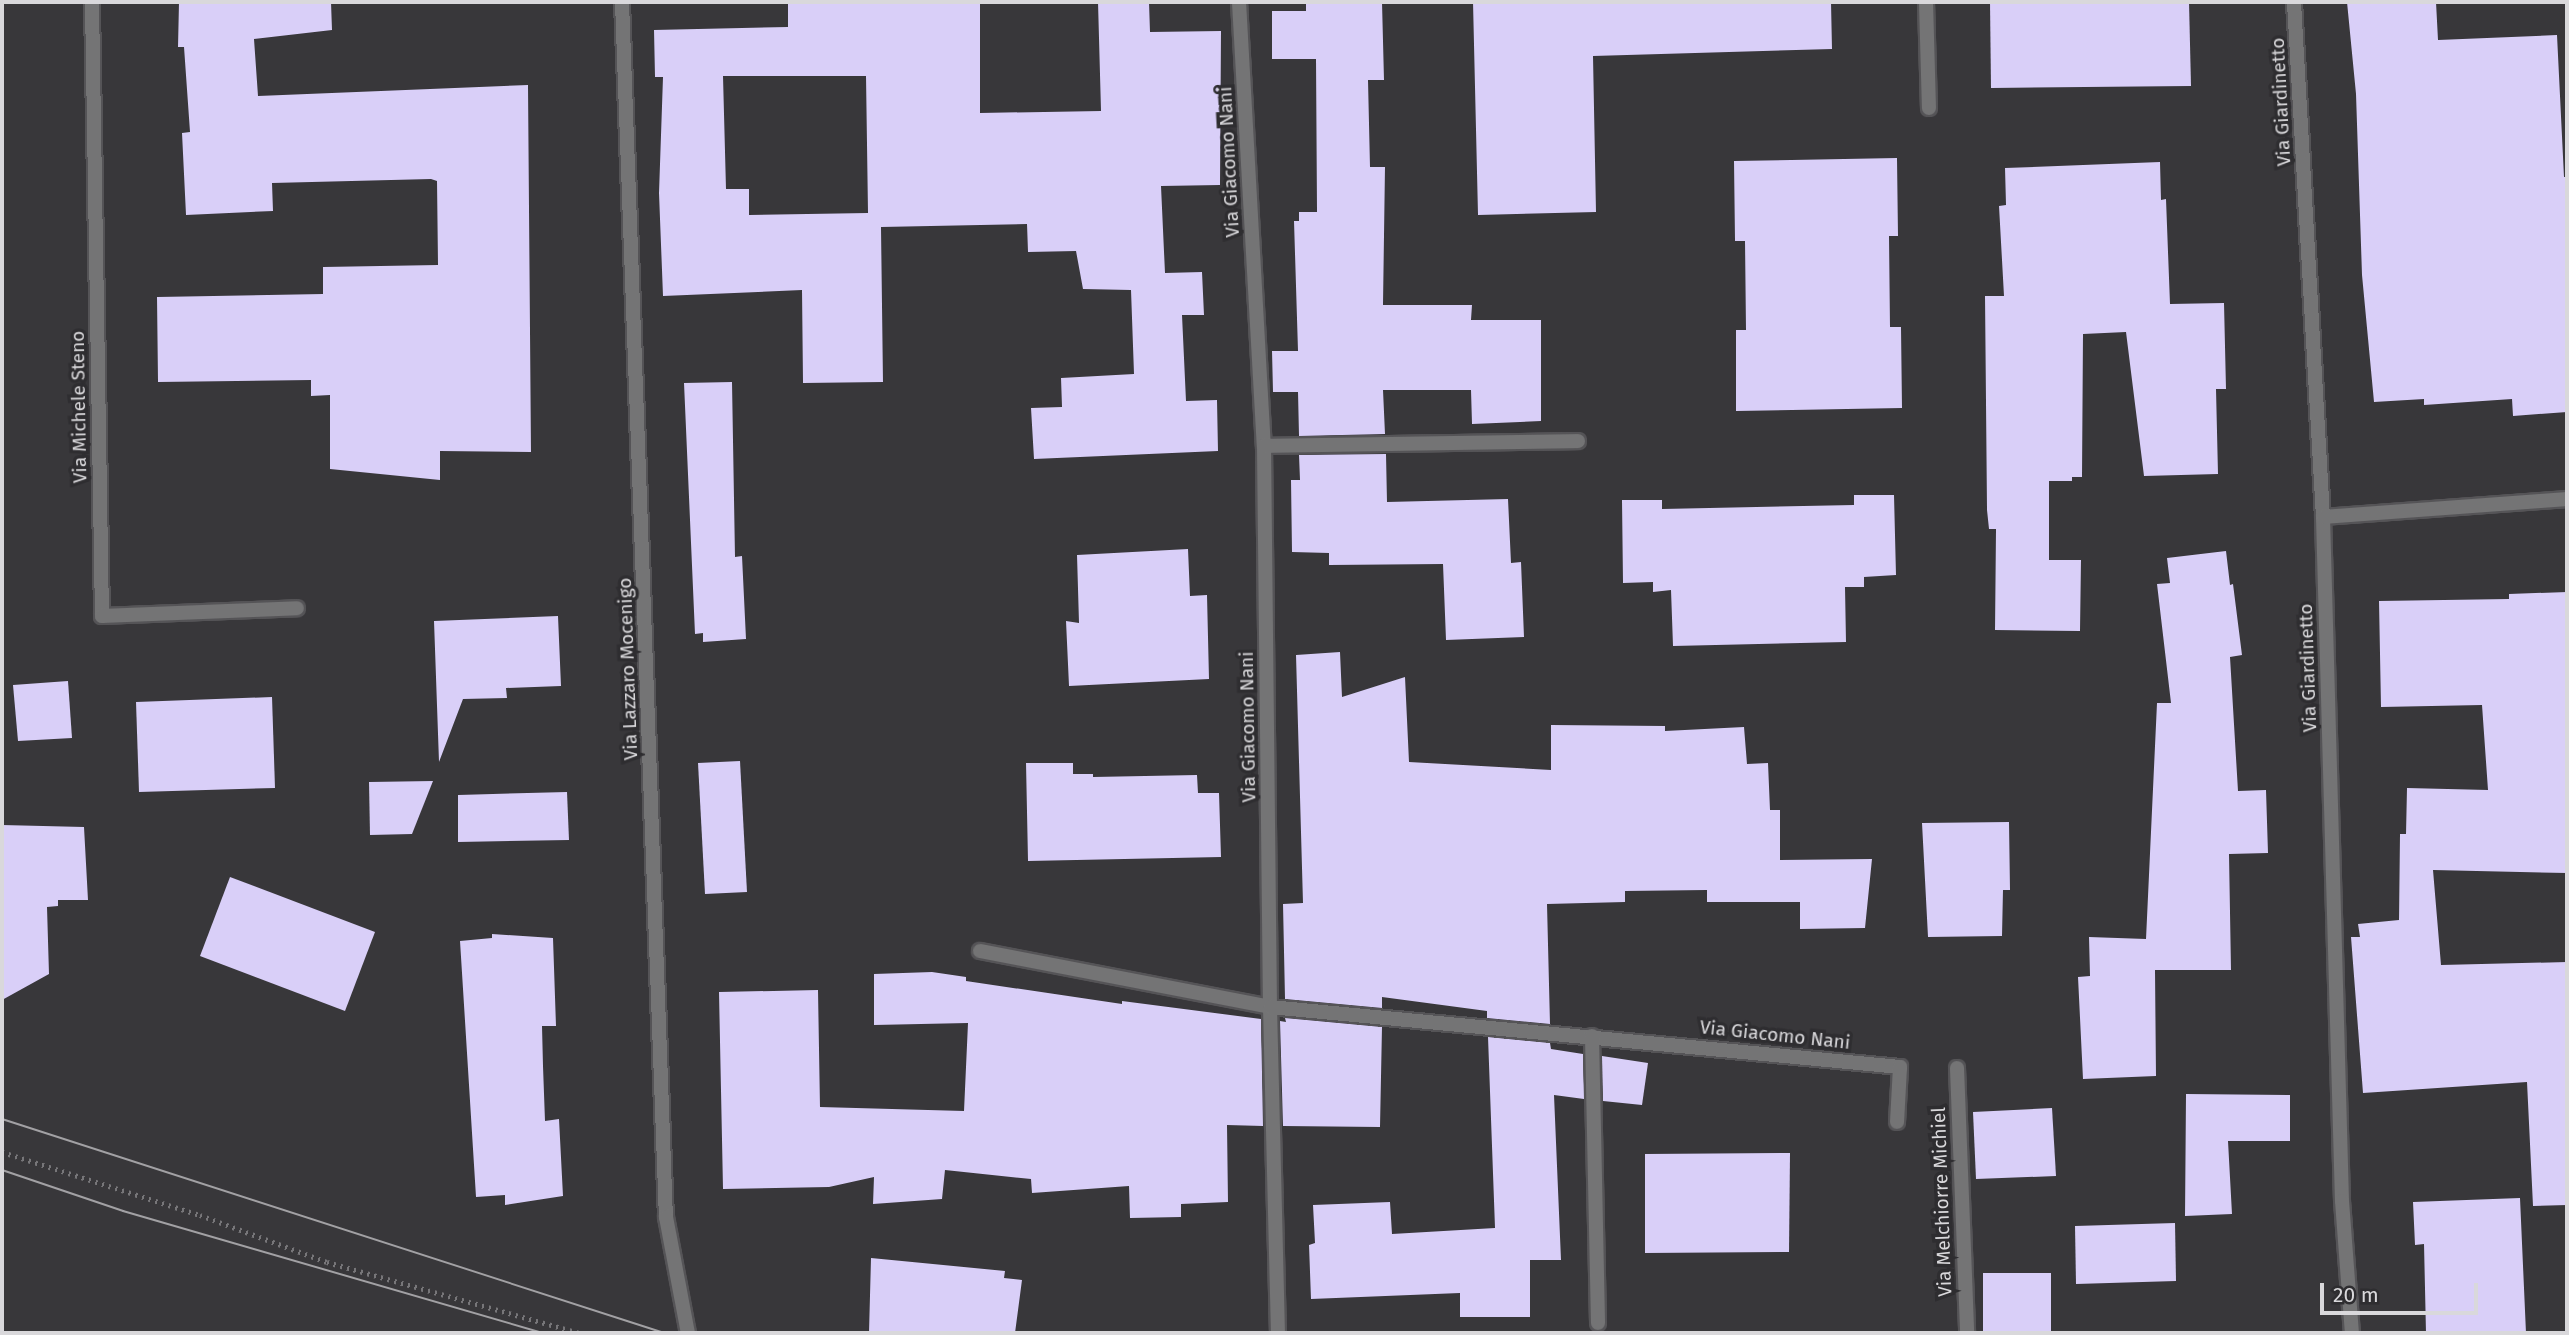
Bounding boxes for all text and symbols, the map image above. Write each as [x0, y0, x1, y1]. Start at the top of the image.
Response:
street label: Via Giardinetto [2266, 37, 2296, 167]
street label: Via Giacomo Nani [1214, 86, 1244, 238]
street label: Via Michele Steno [66, 331, 92, 483]
street label: Via Lazzaro Mocenigo [613, 577, 643, 761]
street label: Via Giardinetto [2294, 603, 2322, 733]
street label: Via Giacomo Nani [1235, 651, 1261, 803]
street label: Via Giacomo Nani [1699, 1016, 1851, 1054]
street label: Via Melchiorre Michiel [1927, 1107, 1957, 1297]
scale bar [2324, 1268, 2482, 1312]
text: 20 m [2333, 1282, 2379, 1308]

